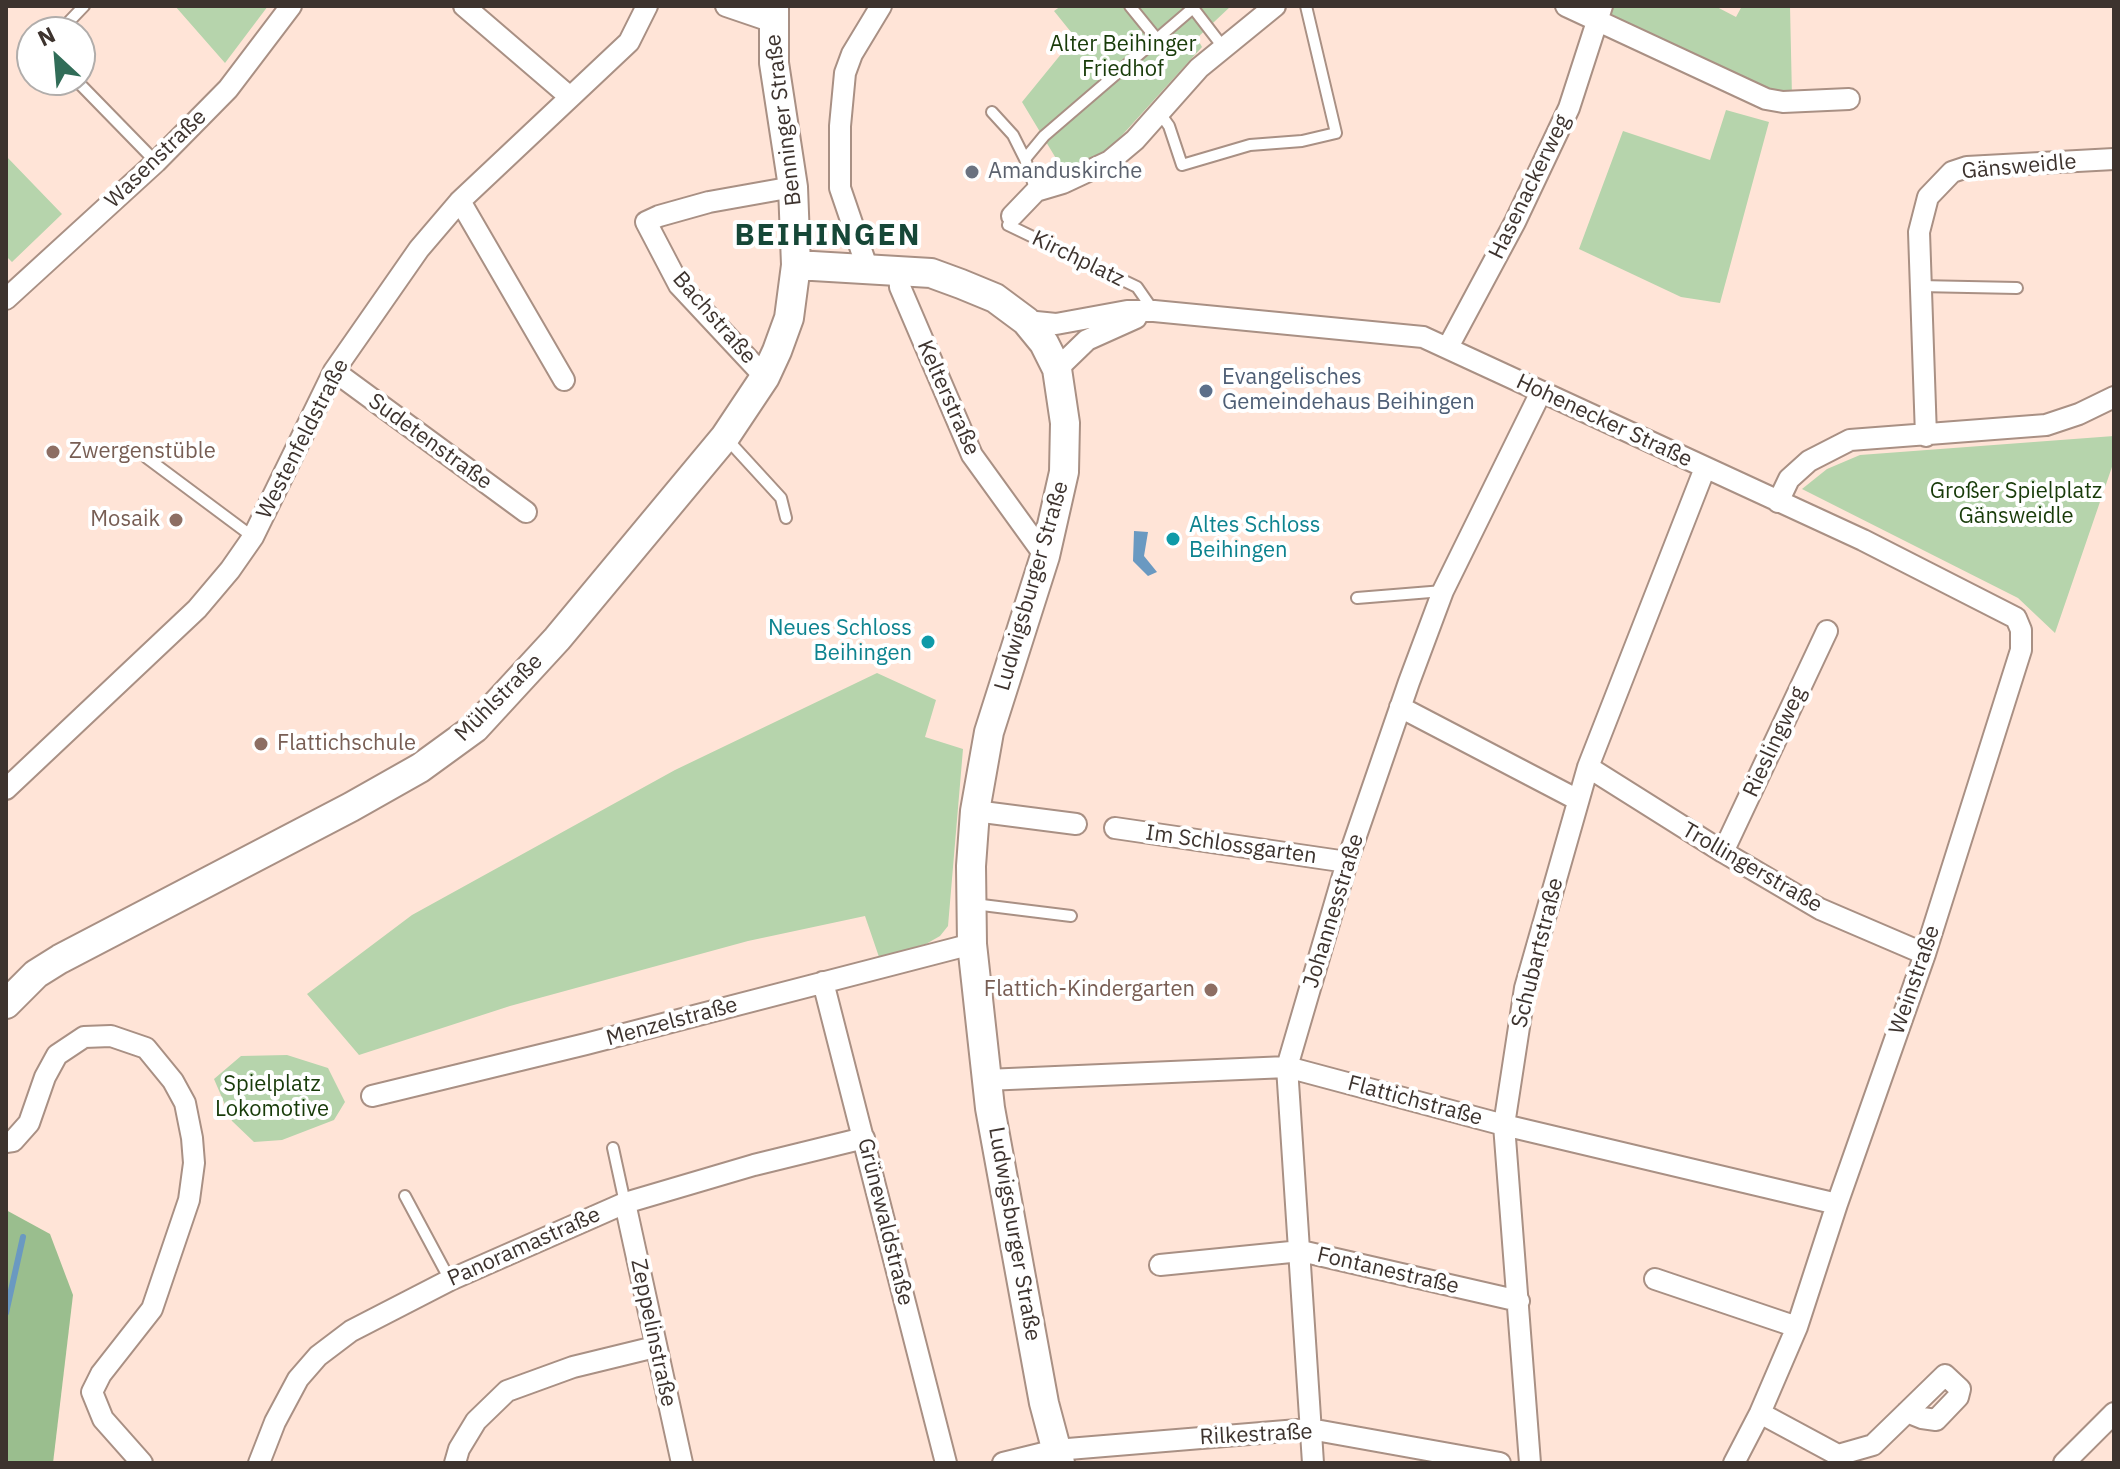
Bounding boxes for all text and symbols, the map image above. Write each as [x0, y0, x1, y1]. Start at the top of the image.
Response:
north arrow [16, 16, 96, 96]
text: N [33, 19, 60, 52]
park label: Alter Beihinger Friedhof [1049, 32, 1197, 84]
street label: Benninger Straße [760, 33, 808, 207]
street label: Wasenstraße [100, 104, 212, 214]
street label: Hasenackerweg [1484, 110, 1576, 264]
street label: Gänsweidle [1960, 149, 2078, 185]
place label: Amanduskirche [988, 159, 1142, 185]
marker: Amanduskirche [963, 163, 981, 181]
district label: BEIHINGEN [734, 218, 922, 254]
street label: Kirchplatz [1028, 225, 1128, 293]
street label: Bachstraße [667, 266, 761, 370]
street label: Kelterstraße [911, 336, 985, 460]
street label: Westenfeldstraße [251, 355, 355, 523]
place label: Evangelisches Gemeindehaus Beihingen [1222, 365, 1475, 416]
street label: Hohenecker Straße [1512, 369, 1696, 473]
marker: Evangelisches Gemeindehaus Beihingen [1197, 382, 1215, 400]
street label: Sudetenstraße [363, 388, 497, 496]
place label: Zwergenstüble [69, 439, 216, 465]
marker: Zwergenstüble [44, 443, 62, 461]
street label: Ludwigsburger Straße [989, 478, 1075, 694]
park label: Großer Spielplatz Gänsweidle [1930, 479, 2102, 530]
place label: Mosaik [90, 507, 160, 533]
marker: Mosaik [167, 511, 185, 529]
place label: Altes Schloss Beihingen [1189, 513, 1321, 564]
marker: Altes Schloss Beihingen [1164, 530, 1182, 548]
place label: Neues Schloss Beihingen [768, 616, 912, 668]
marker: Neues Schloss Beihingen [919, 633, 937, 651]
street label: Mühlstraße [450, 649, 548, 747]
street label: Rieslingweg [1738, 683, 1812, 801]
place label: Flattichschule [277, 731, 416, 757]
marker: Flattichschule [252, 735, 270, 753]
street label: Trollingerstraße [1677, 817, 1827, 919]
street label: Im Schlossgarten [1144, 820, 1318, 870]
street label: Johannesstraße [1298, 831, 1370, 991]
street label: Schubartstraße [1507, 875, 1569, 1031]
street label: Weinstraße [1884, 922, 1946, 1038]
place label: Flattich-Kindergarten [984, 977, 1195, 1003]
marker: Flattich-Kindergarten [1202, 981, 1220, 999]
street label: Menzelstraße [604, 992, 740, 1052]
street label: Flattichstraße [1345, 1070, 1485, 1132]
park label: Spielplatz Lokomotive [215, 1072, 329, 1124]
street label: Ludwigsburger Straße [982, 1125, 1046, 1343]
street label: Grünewaldstraße [851, 1136, 919, 1308]
street label: Panoramastraße [443, 1201, 605, 1293]
street label: Fontanestraße [1314, 1242, 1462, 1300]
street label: Zeppelinstraße [624, 1257, 682, 1409]
street label: Rilkestraße [1199, 1419, 1313, 1451]

